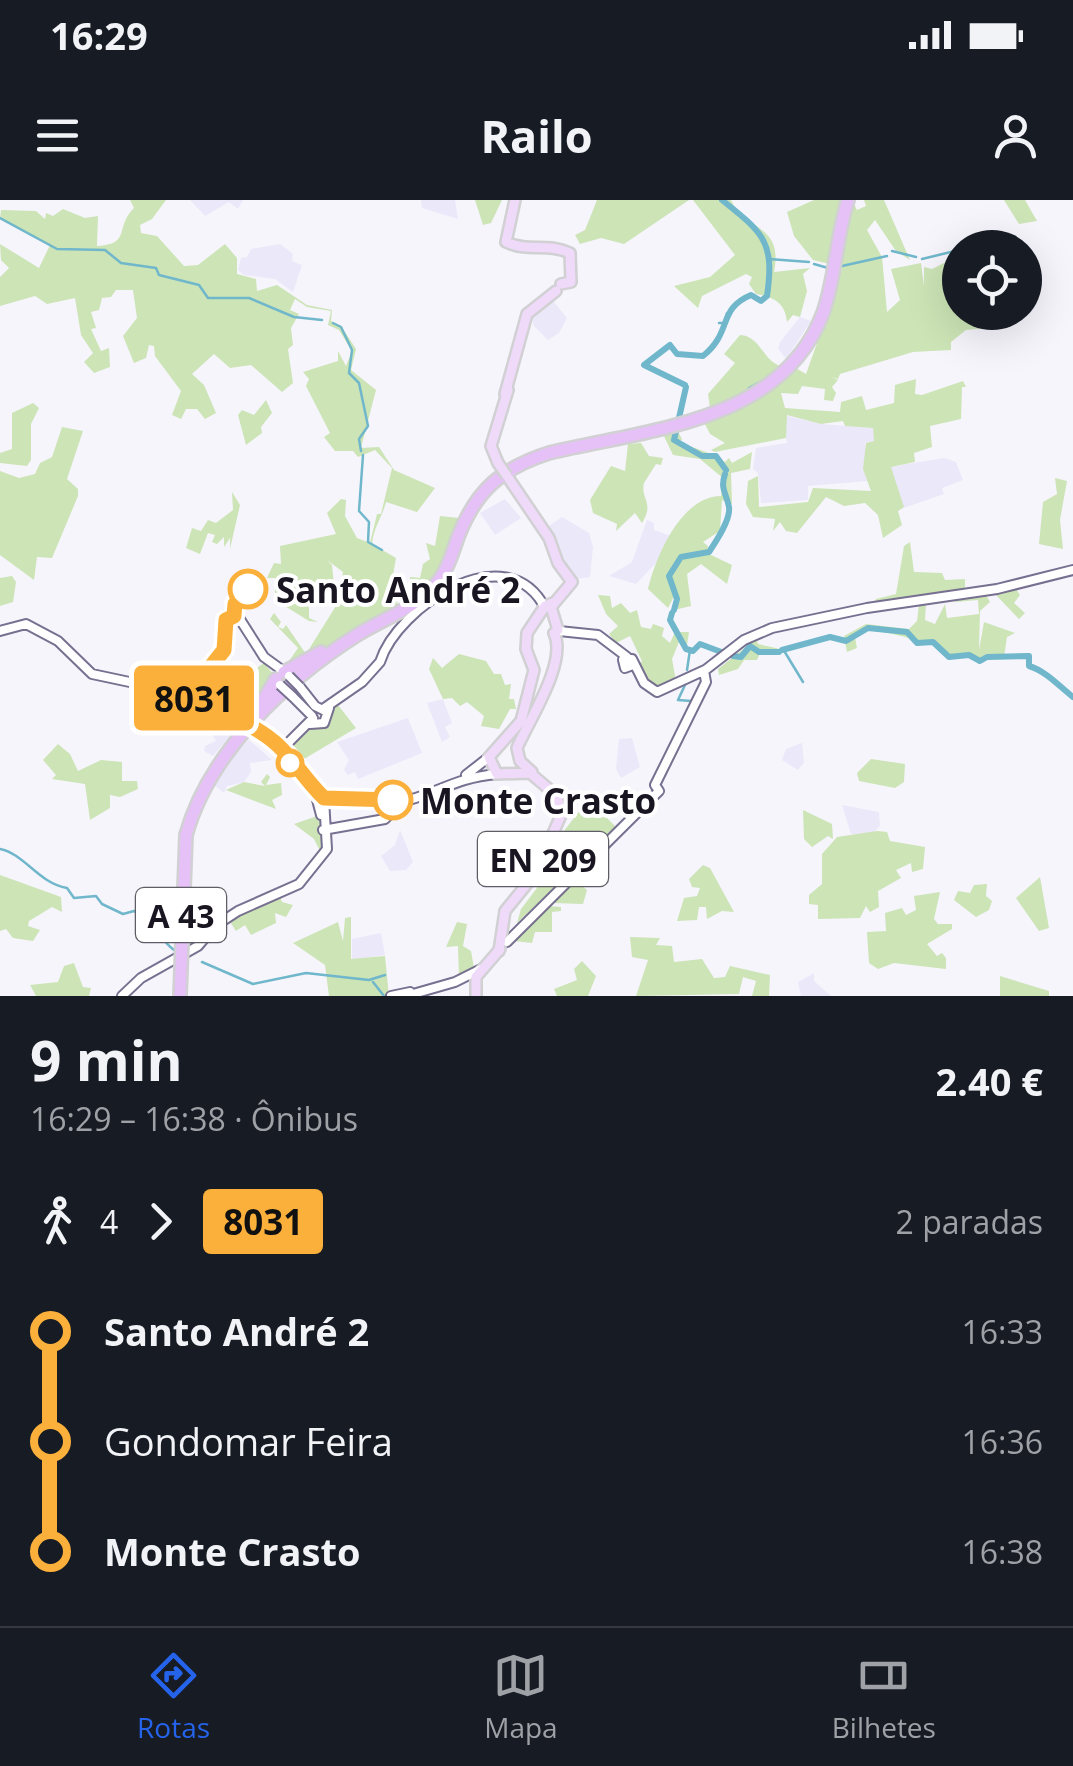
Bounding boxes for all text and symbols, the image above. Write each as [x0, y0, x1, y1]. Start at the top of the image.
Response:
text: 16:29 [50, 9, 148, 61]
text: Railo [480, 105, 593, 166]
icon: menu [30, 108, 85, 163]
icon: person [988, 108, 1043, 163]
map controls [942, 230, 1042, 330]
button: locate [942, 230, 1042, 330]
place label: Santo André 2 [276, 566, 520, 613]
marker: Santo André 2 [229, 570, 267, 608]
line badge: 8031 [124, 666, 264, 730]
text: 8031 [154, 675, 234, 722]
unlabelled marker [277, 750, 303, 776]
place label: Monte Crasto [420, 777, 656, 824]
marker: Monte Crasto [374, 781, 412, 819]
road number: EN 209 [478, 832, 608, 886]
road number: A 43 [136, 888, 226, 942]
text: 9 min [30, 1022, 183, 1097]
text: 2.40 € [935, 1055, 1043, 1107]
text: 16:29 – 16:38 · Ônibus [30, 1097, 358, 1140]
icon: walk [30, 1194, 85, 1249]
icon: forward [133, 1194, 188, 1249]
text: 8031 [223, 1198, 303, 1245]
text: 4 [100, 1200, 118, 1243]
text: 2 paradas [896, 1200, 1043, 1243]
text: Santo André 2 [104, 1305, 369, 1357]
text: 16:33 [961, 1310, 1043, 1353]
text: Gondomar Feira [104, 1415, 393, 1467]
text: 16:36 [961, 1420, 1043, 1463]
text: Monte Crasto [104, 1525, 360, 1577]
text: 16:38 [961, 1530, 1043, 1573]
tab: Rotas [137, 1648, 210, 1746]
tab: Mapa [484, 1648, 558, 1746]
tab: Bilhetes [832, 1648, 936, 1746]

